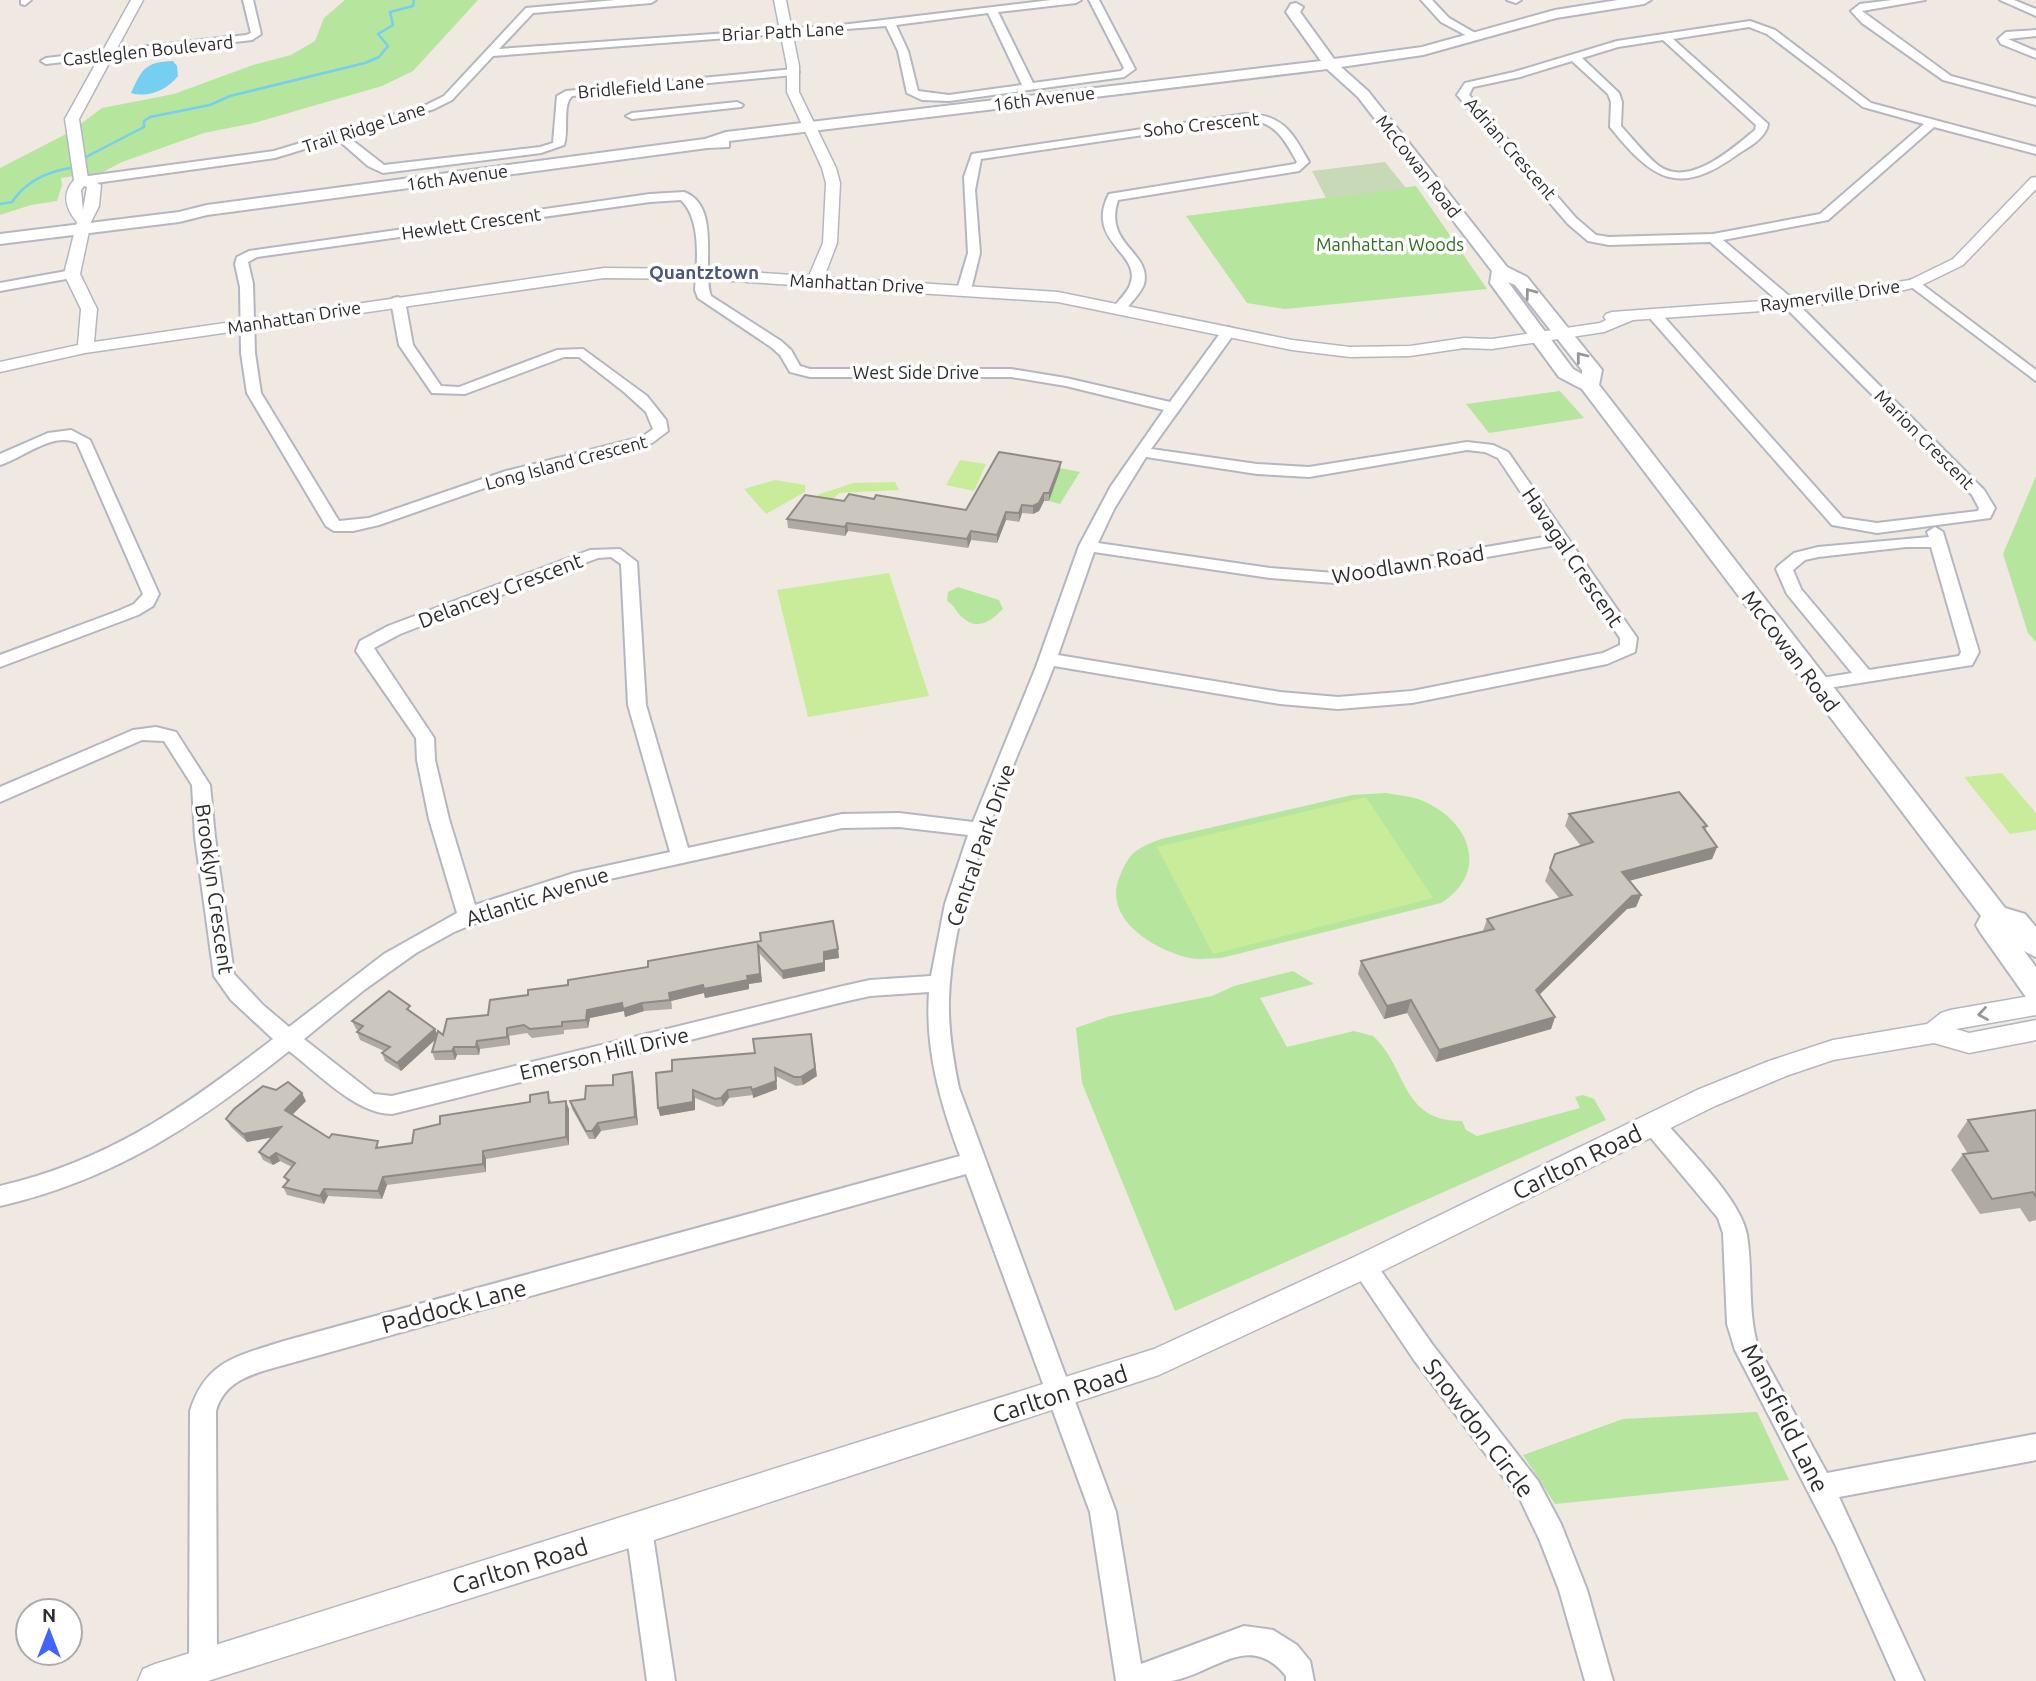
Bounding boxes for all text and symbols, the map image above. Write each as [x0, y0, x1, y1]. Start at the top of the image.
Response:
street label: Briar Path Lane [721, 18, 845, 44]
street label: Castleglen Boulevard [62, 31, 234, 69]
street label: Bridlefield Lane [577, 71, 705, 101]
street label: 16th Avenue [992, 82, 1096, 114]
street label: Adrian Crescent [1461, 93, 1561, 203]
street label: Trail Ridge Lane [300, 98, 428, 156]
street label: Soho Crescent [1142, 108, 1260, 140]
street label: McCowan Road [1373, 111, 1465, 221]
street label: 16th Avenue [405, 160, 509, 194]
street label: Hewlett Crescent [400, 203, 542, 243]
park label: Manhattan Woods [1316, 234, 1464, 254]
district label: Quantztown [649, 261, 759, 283]
street label: Manhattan Drive [789, 269, 925, 297]
street label: Raymerville Drive [1759, 275, 1901, 315]
one-way arrow [1525, 288, 1538, 300]
street label: Manhattan Drive [226, 297, 362, 337]
one-way arrow [1576, 352, 1589, 364]
street label: West Side Drive [853, 362, 979, 382]
street label: Marion Crescent [1871, 385, 1979, 493]
street label: Long Island Crescent [483, 431, 649, 493]
street label: Havagal Crescent [1518, 483, 1628, 631]
street label: Woodlawn Road [1330, 540, 1486, 588]
street label: Delancey Crescent [414, 548, 586, 632]
street label: McCowan Road [1738, 586, 1844, 716]
street label: Central Park Drive [941, 761, 1019, 929]
street label: Brooklyn Crescent [191, 802, 239, 976]
street label: Atlantic Avenue [462, 862, 612, 930]
one-way arrow [1977, 1006, 1989, 1021]
street label: Emerson Hill Drive [517, 1022, 691, 1084]
street label: Carlton Road [1508, 1119, 1646, 1205]
street label: Paddock Lane [379, 1274, 529, 1338]
street label: Mansfield Lane [1736, 1339, 1834, 1497]
street label: Snowdon Circle [1418, 1353, 1540, 1503]
street label: Carlton Road [989, 1359, 1131, 1429]
street label: Carlton Road [449, 1533, 591, 1599]
north arrow [14, 1597, 84, 1667]
text: N [42, 1604, 56, 1626]

